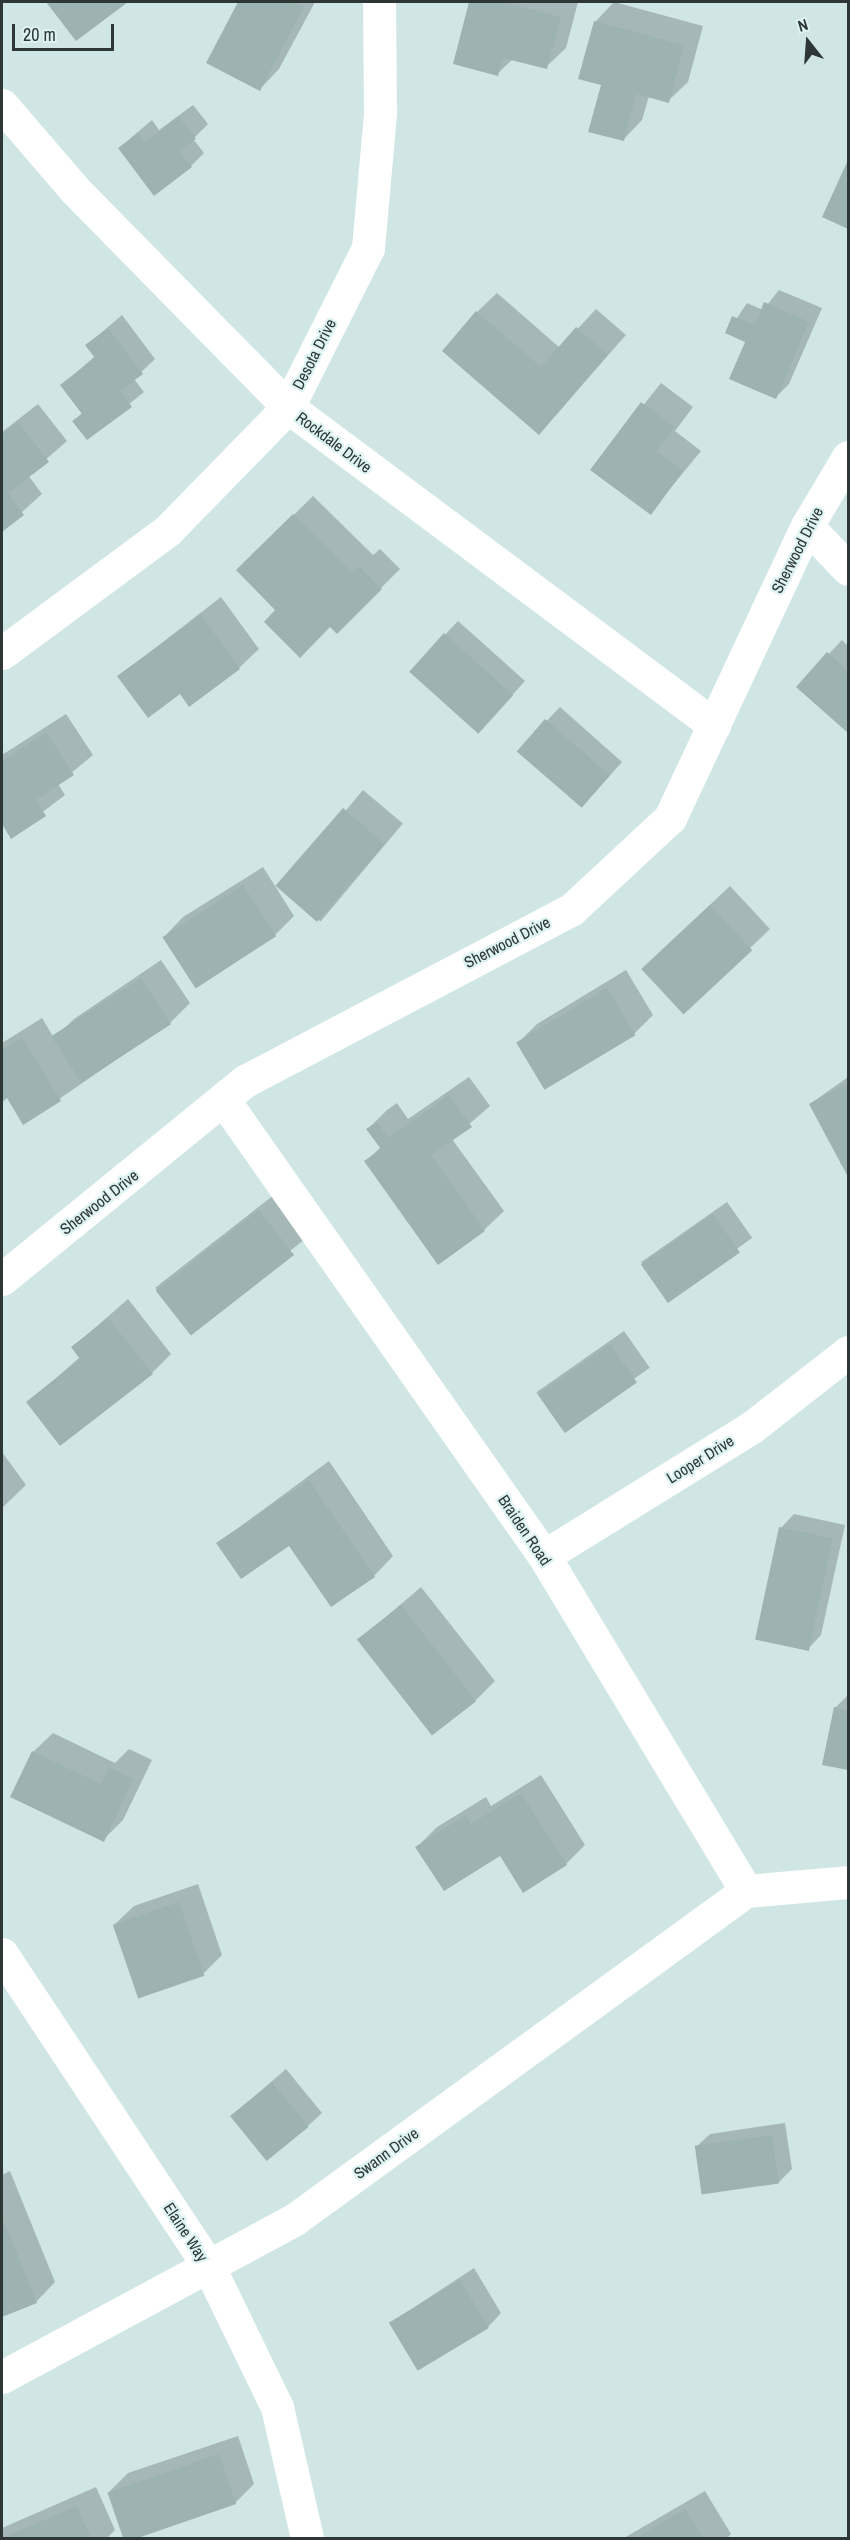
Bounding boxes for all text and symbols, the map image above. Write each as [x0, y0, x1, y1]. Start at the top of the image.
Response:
scale bar [15, 12, 117, 50]
north arrow [778, 12, 838, 72]
text: N [795, 13, 810, 37]
text: 20 m [23, 22, 56, 47]
street label: Desota Drive [288, 316, 340, 392]
street label: Rockdale Drive [292, 407, 376, 477]
street label: Sherwood Drive [767, 504, 827, 596]
street label: Sherwood Drive [461, 912, 553, 972]
street label: Sherwood Drive [56, 1165, 142, 1239]
street label: Looper Drive [663, 1431, 737, 1487]
street label: Braiden Road [494, 1491, 556, 1569]
street label: Swann Drive [350, 2123, 422, 2183]
street label: Elaine Way [160, 2199, 212, 2265]

